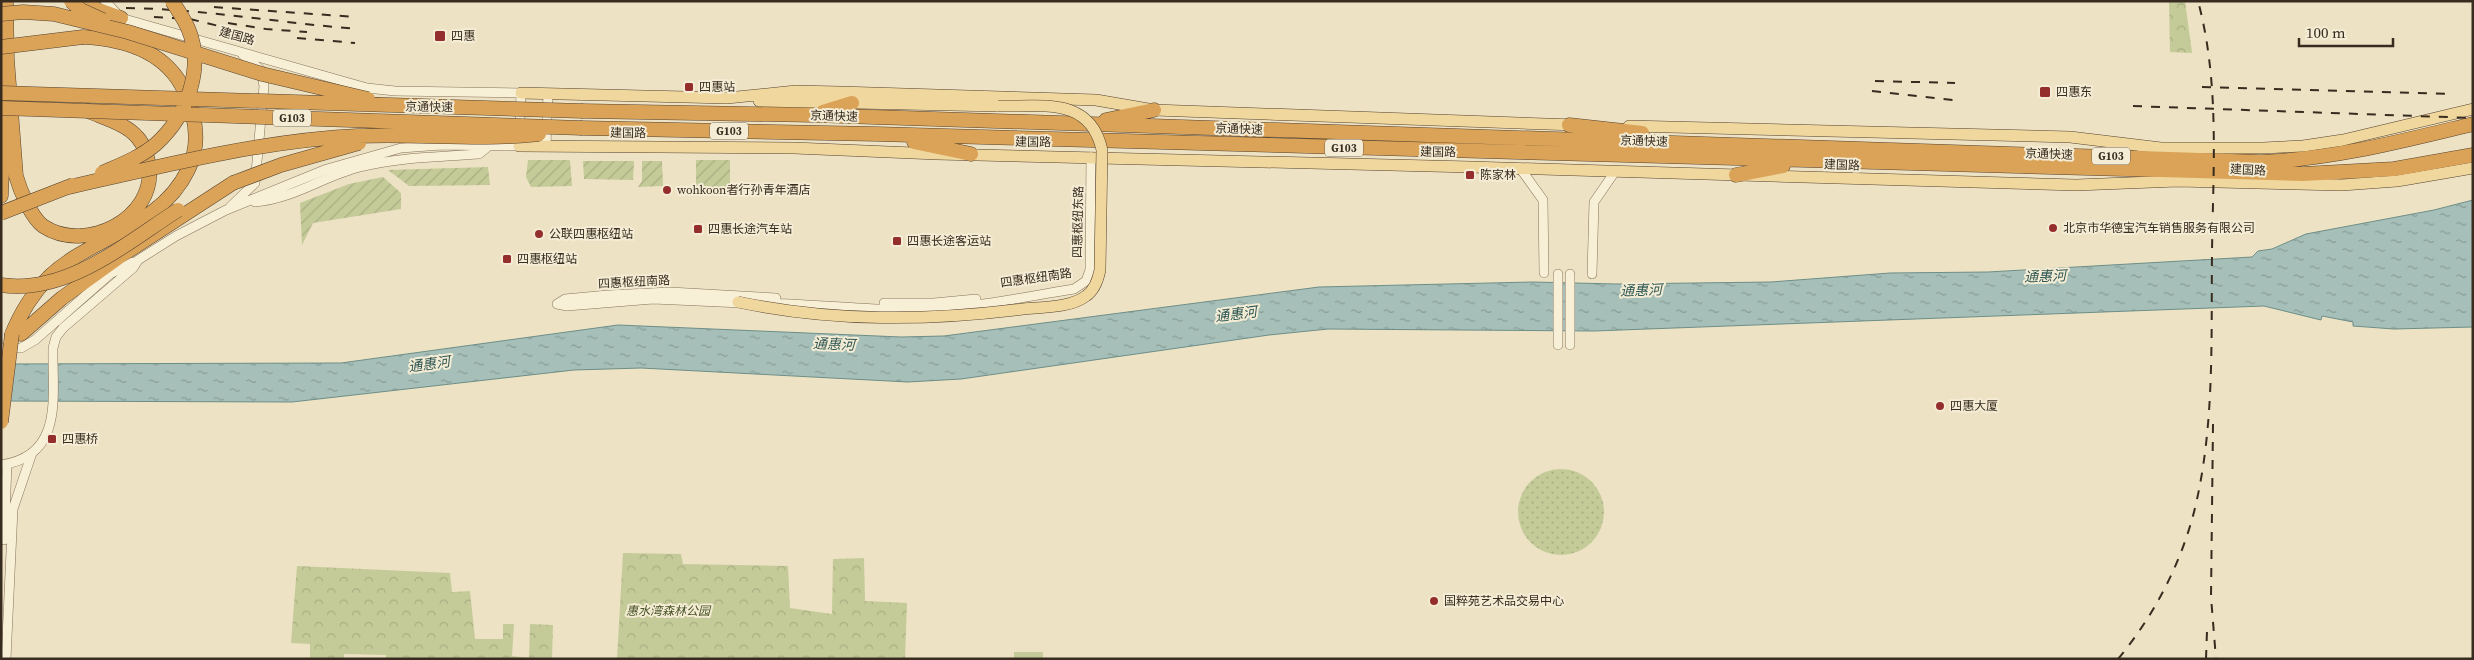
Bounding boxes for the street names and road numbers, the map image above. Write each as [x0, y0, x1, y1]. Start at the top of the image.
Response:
street label: 建国路 [217, 23, 257, 49]
street label: 京通快速 [405, 99, 453, 115]
street label: 京通快速 [810, 107, 858, 125]
road number: G103 [273, 110, 311, 126]
street label: 京通快速 [1215, 120, 1263, 138]
road number: G103 [710, 122, 748, 140]
street label: 建国路 [610, 125, 646, 141]
street label: 京通快速 [1620, 132, 1668, 150]
street label: 建国路 [1015, 134, 1051, 150]
road number: G103 [1325, 140, 1363, 156]
street label: 建国路 [1420, 144, 1456, 160]
street label: 京通快速 [2025, 145, 2073, 163]
road number: G103 [2092, 148, 2130, 164]
street label: 建国路 [1824, 156, 1860, 174]
street label: 建国路 [2230, 161, 2266, 179]
street label: 四惠枢纽东路 [1069, 186, 1087, 258]
street label: 四惠枢纽南路 [999, 265, 1073, 291]
street label: 四惠枢纽南路 [598, 272, 670, 292]

